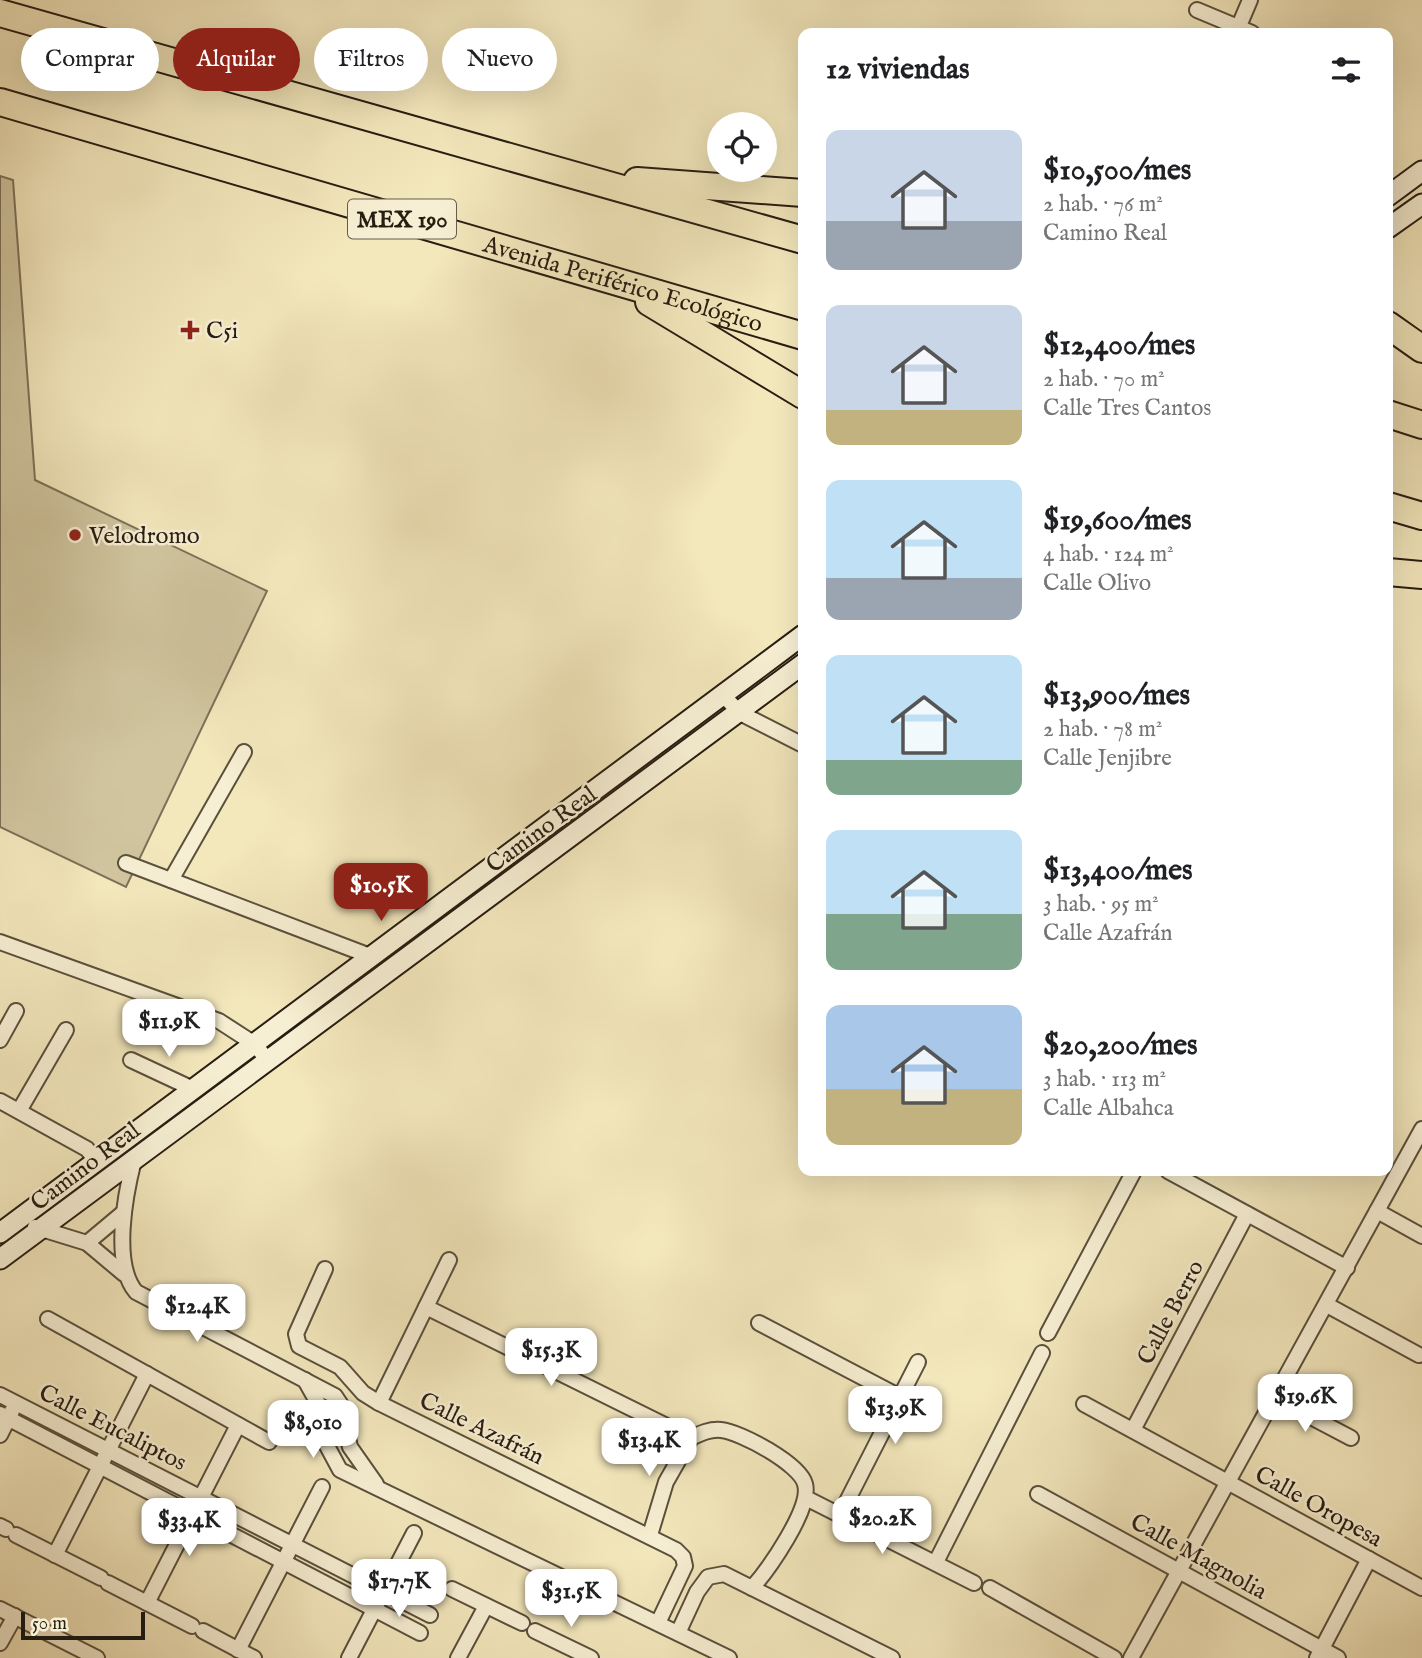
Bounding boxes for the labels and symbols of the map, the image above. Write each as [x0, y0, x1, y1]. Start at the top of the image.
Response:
road number: MEX 190 [348, 200, 456, 238]
street label: Avenida Periférico Ecológico [478, 229, 766, 340]
place label: C5i [206, 316, 238, 347]
marker: C5i [180, 320, 200, 340]
place label: Velodromo [88, 521, 200, 552]
marker: Velodromo [67, 527, 83, 543]
street label: Camino Real [480, 779, 604, 881]
pin: $10.5K [324, 864, 438, 923]
pin: $11.9K [112, 1000, 226, 1059]
street label: Camino Real [25, 1116, 147, 1219]
street label: Calle Berro [1131, 1255, 1212, 1370]
pin: $12.4K [140, 1284, 254, 1344]
pin: $15.3K [494, 1328, 608, 1388]
pin: $19.6K [1248, 1374, 1362, 1434]
street label: Calle Eucaliptos [33, 1378, 192, 1479]
street label: Calle Azafrán [414, 1386, 549, 1473]
pin: $13.9K [838, 1386, 952, 1446]
pin: $8,010 [256, 1400, 370, 1460]
pin: $13.4K [592, 1418, 706, 1478]
street label: Calle Oropesa [1249, 1460, 1388, 1555]
pin: $20.2K [825, 1496, 939, 1556]
pin: $33.4K [132, 1498, 246, 1558]
street label: Calle Magnolia [1124, 1507, 1273, 1608]
pin: $17.7K [342, 1560, 456, 1619]
pin: $31.5K [514, 1570, 628, 1629]
scale bar [21, 1609, 145, 1641]

